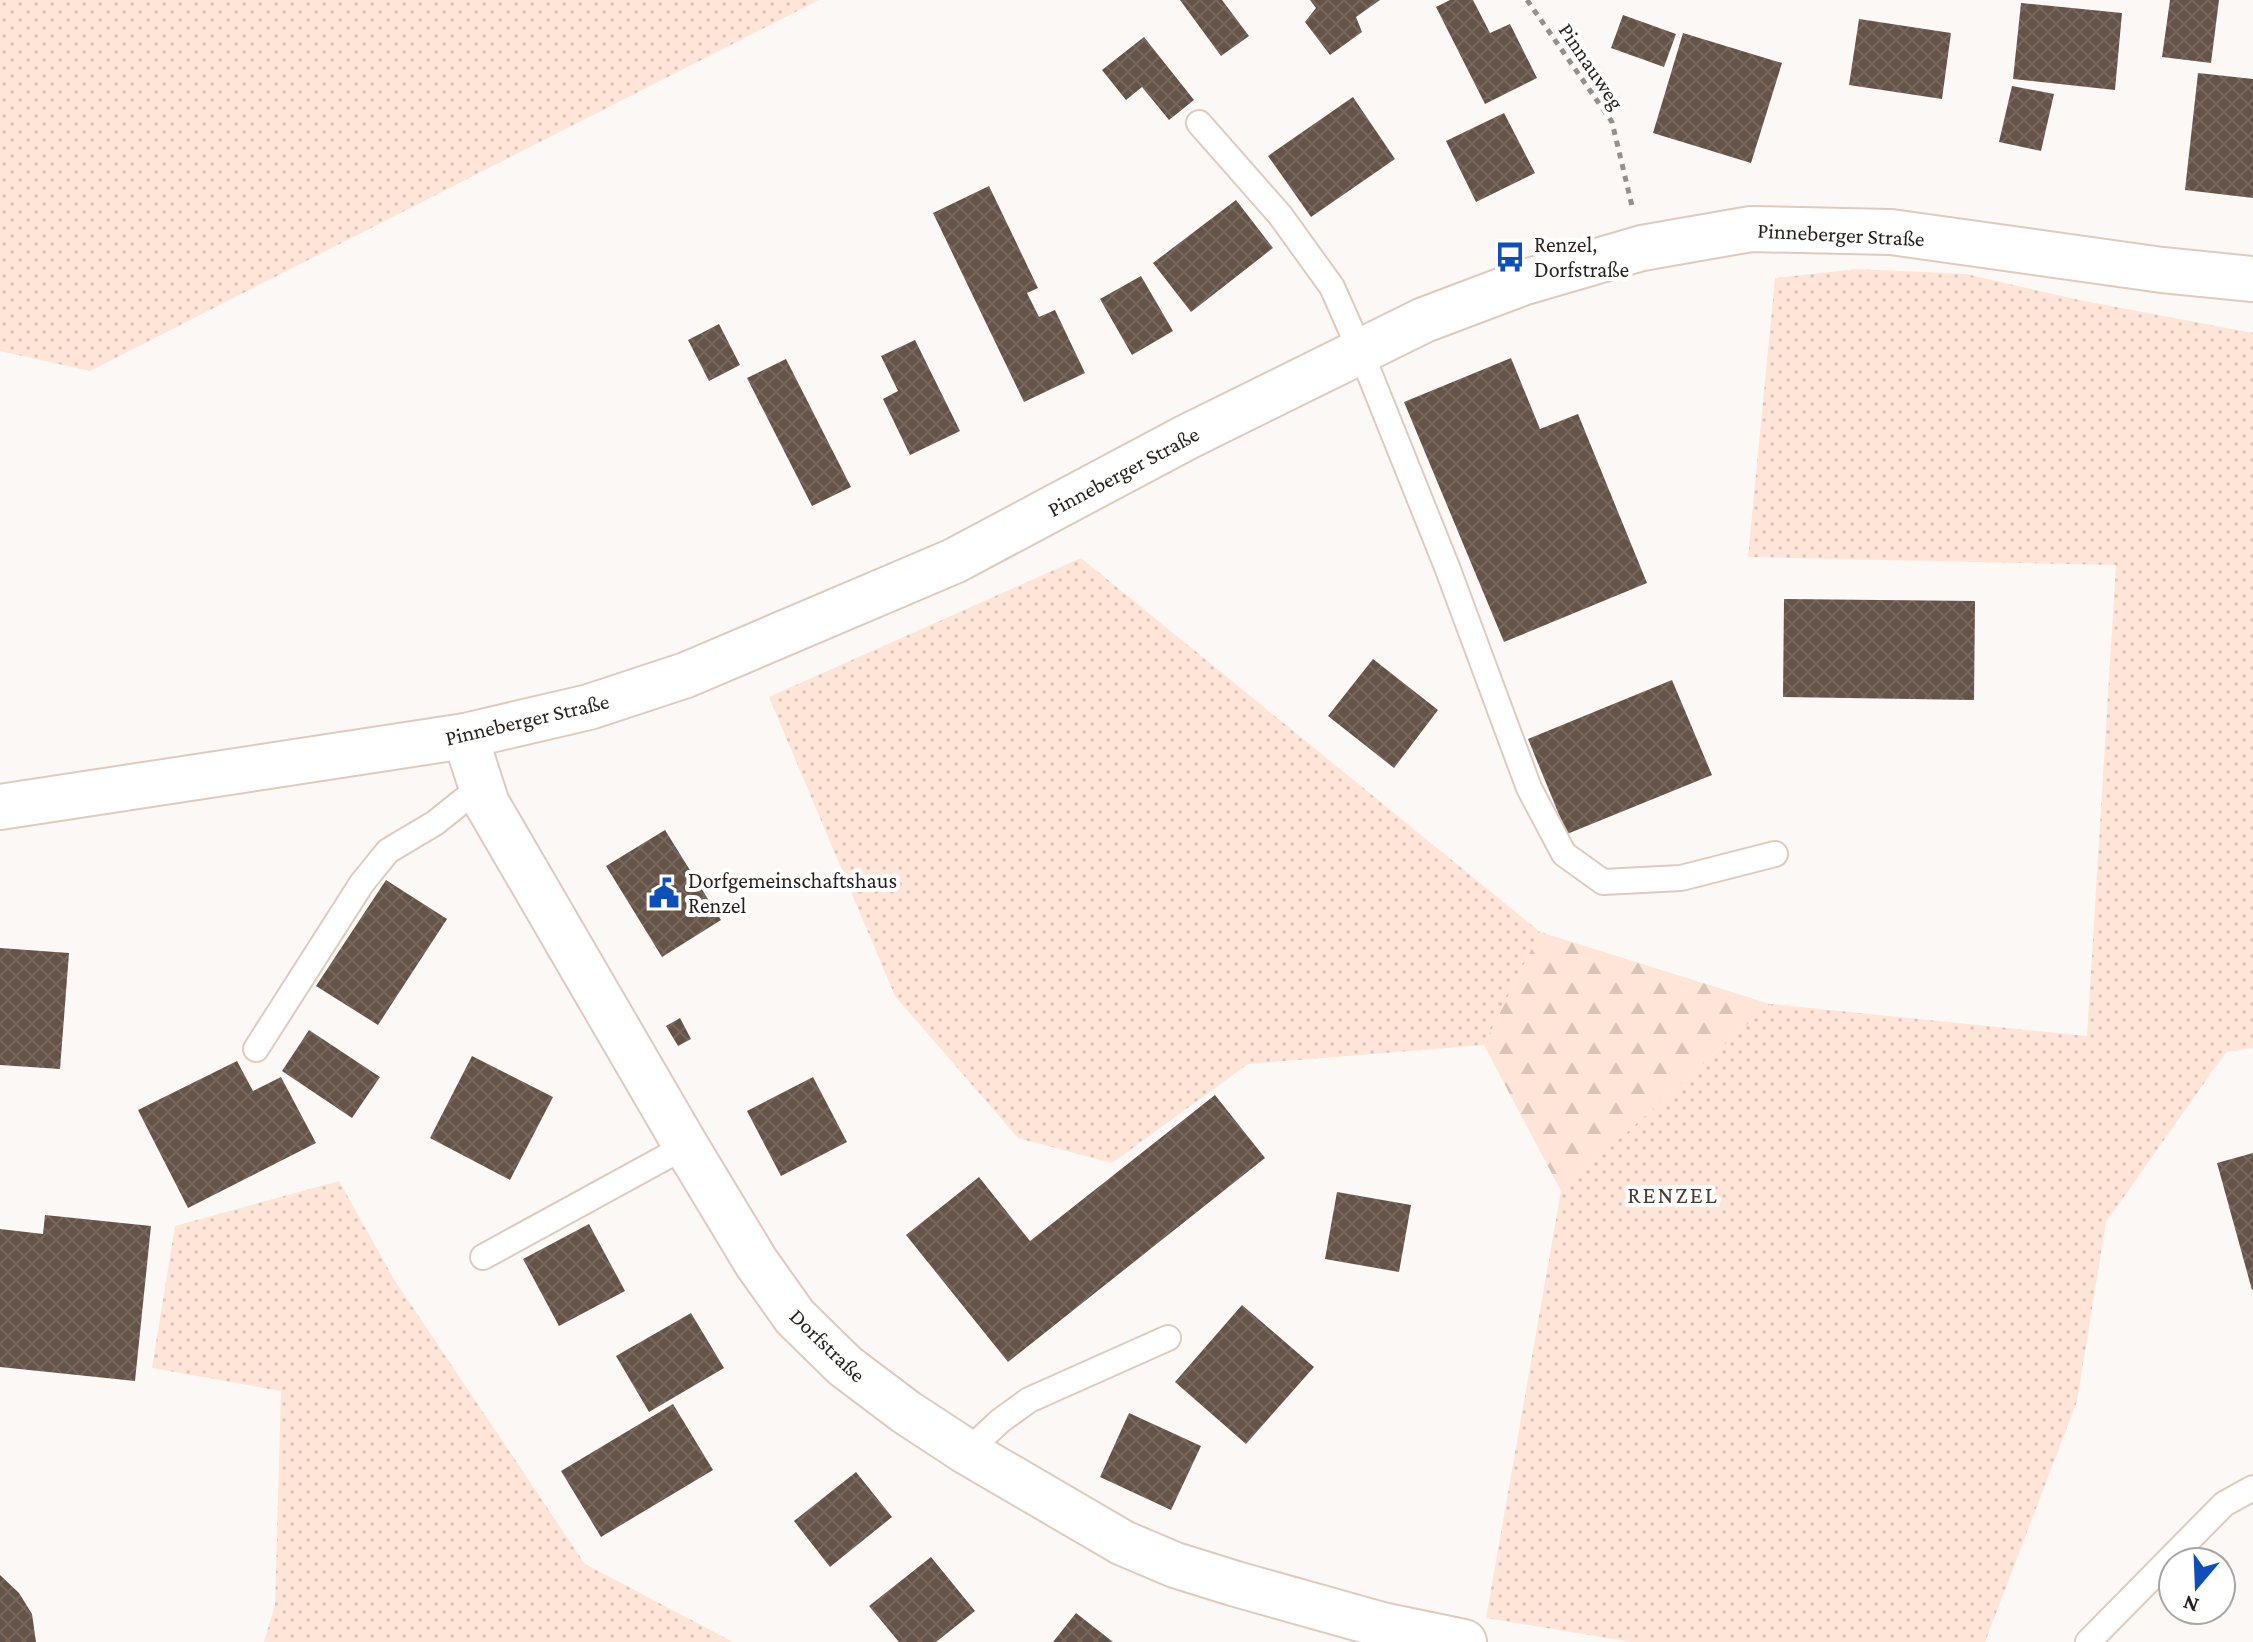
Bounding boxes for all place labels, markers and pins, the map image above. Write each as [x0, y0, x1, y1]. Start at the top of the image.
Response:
place label: Renzel, Dorfstraße [1534, 232, 1629, 282]
bus stop icon: Renzel, Dorfstraße [1493, 240, 1527, 274]
place label: Dorfgemeinschaftshaus Renzel [688, 868, 897, 918]
public building icon: Dorfgemeinschaftshaus Renzel [647, 876, 681, 910]

